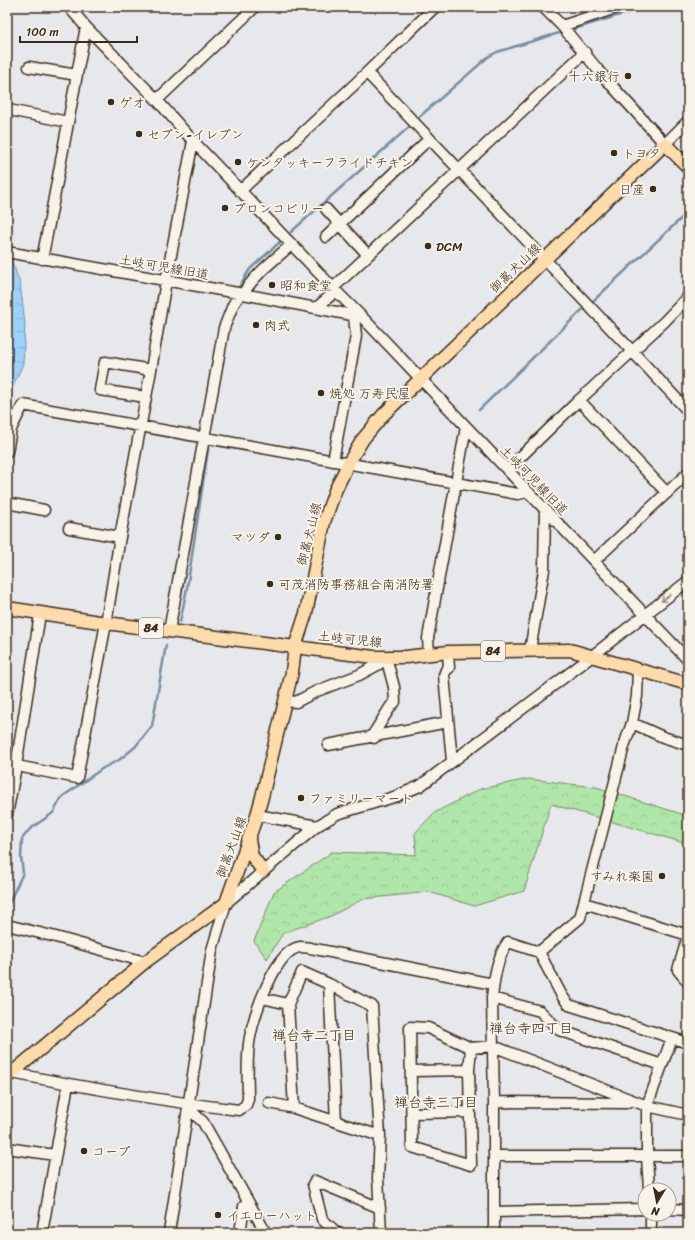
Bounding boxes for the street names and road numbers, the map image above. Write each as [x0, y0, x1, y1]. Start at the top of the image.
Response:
street label: 御嵩犬山線 [484, 236, 547, 299]
street label: 土岐可児線旧道 [117, 248, 211, 286]
street label: 土岐可児線旧道 [494, 439, 574, 521]
street label: 御嵩犬山線 [290, 499, 328, 568]
road number: 84 [139, 618, 163, 638]
street label: 土岐可児線 [316, 624, 385, 654]
road number: 84 [481, 641, 505, 661]
street label: 御嵩犬山線 [209, 812, 253, 881]

